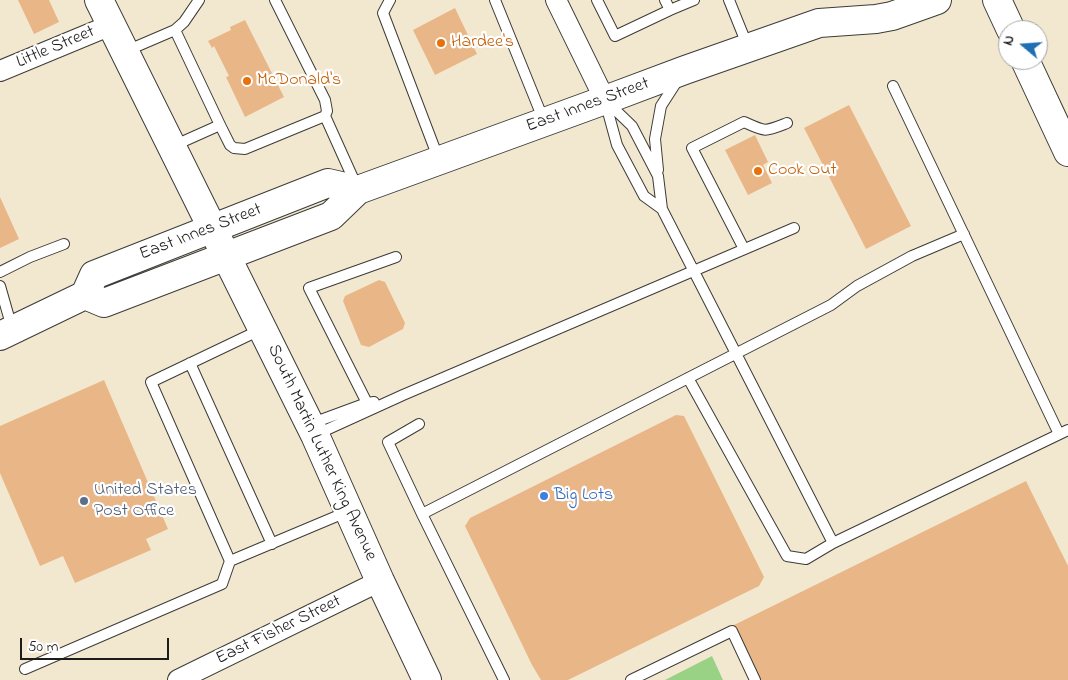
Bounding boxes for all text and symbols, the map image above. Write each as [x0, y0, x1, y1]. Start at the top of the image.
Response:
north arrow [998, 20, 1048, 70]
street label: Little Street [14, 22, 98, 74]
place label: Hardee's [451, 32, 514, 54]
text: N [998, 33, 1021, 48]
marker: Hardee's [435, 37, 447, 49]
place label: McDonald's [257, 70, 341, 92]
street label: East Innes Street [524, 74, 652, 138]
marker: McDonald's [241, 75, 253, 87]
place label: Cook Out [768, 160, 837, 182]
marker: Cook Out [752, 165, 764, 177]
street label: East Innes Street [137, 200, 265, 266]
street label: South Martin Luther King Avenue [261, 341, 381, 565]
place label: United States Post Office [94, 480, 197, 522]
place label: Big Lots [554, 485, 613, 507]
marker: Big Lots [538, 490, 550, 502]
marker: United States Post Office [78, 495, 90, 507]
street label: East Fisher Street [213, 591, 345, 671]
scale bar [22, 628, 171, 660]
text: 50 m [28, 636, 58, 658]

